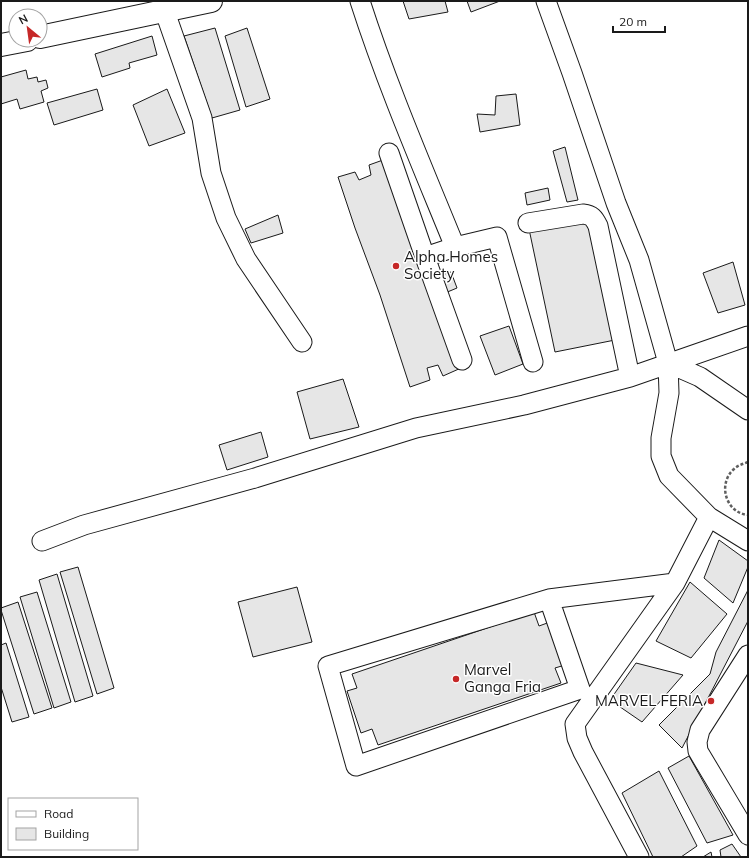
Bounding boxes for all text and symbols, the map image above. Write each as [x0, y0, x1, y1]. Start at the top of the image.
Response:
north arrow [8, 8, 48, 48]
scale bar [613, 8, 665, 34]
text: N [16, 11, 30, 27]
text: 20 m [619, 14, 647, 29]
place label: Alpha Homes Society [404, 247, 498, 283]
marker: Alpha Homes Society [391, 261, 401, 271]
place label: Marvel Ganga Fria [464, 660, 541, 696]
marker: Marvel Ganga Fria [451, 674, 461, 684]
place label: MARVEL FERIA [595, 691, 703, 710]
marker: MARVEL FERIA [706, 696, 716, 706]
legend [8, 798, 138, 850]
text: Road [44, 806, 73, 821]
text: Building [44, 826, 89, 841]

